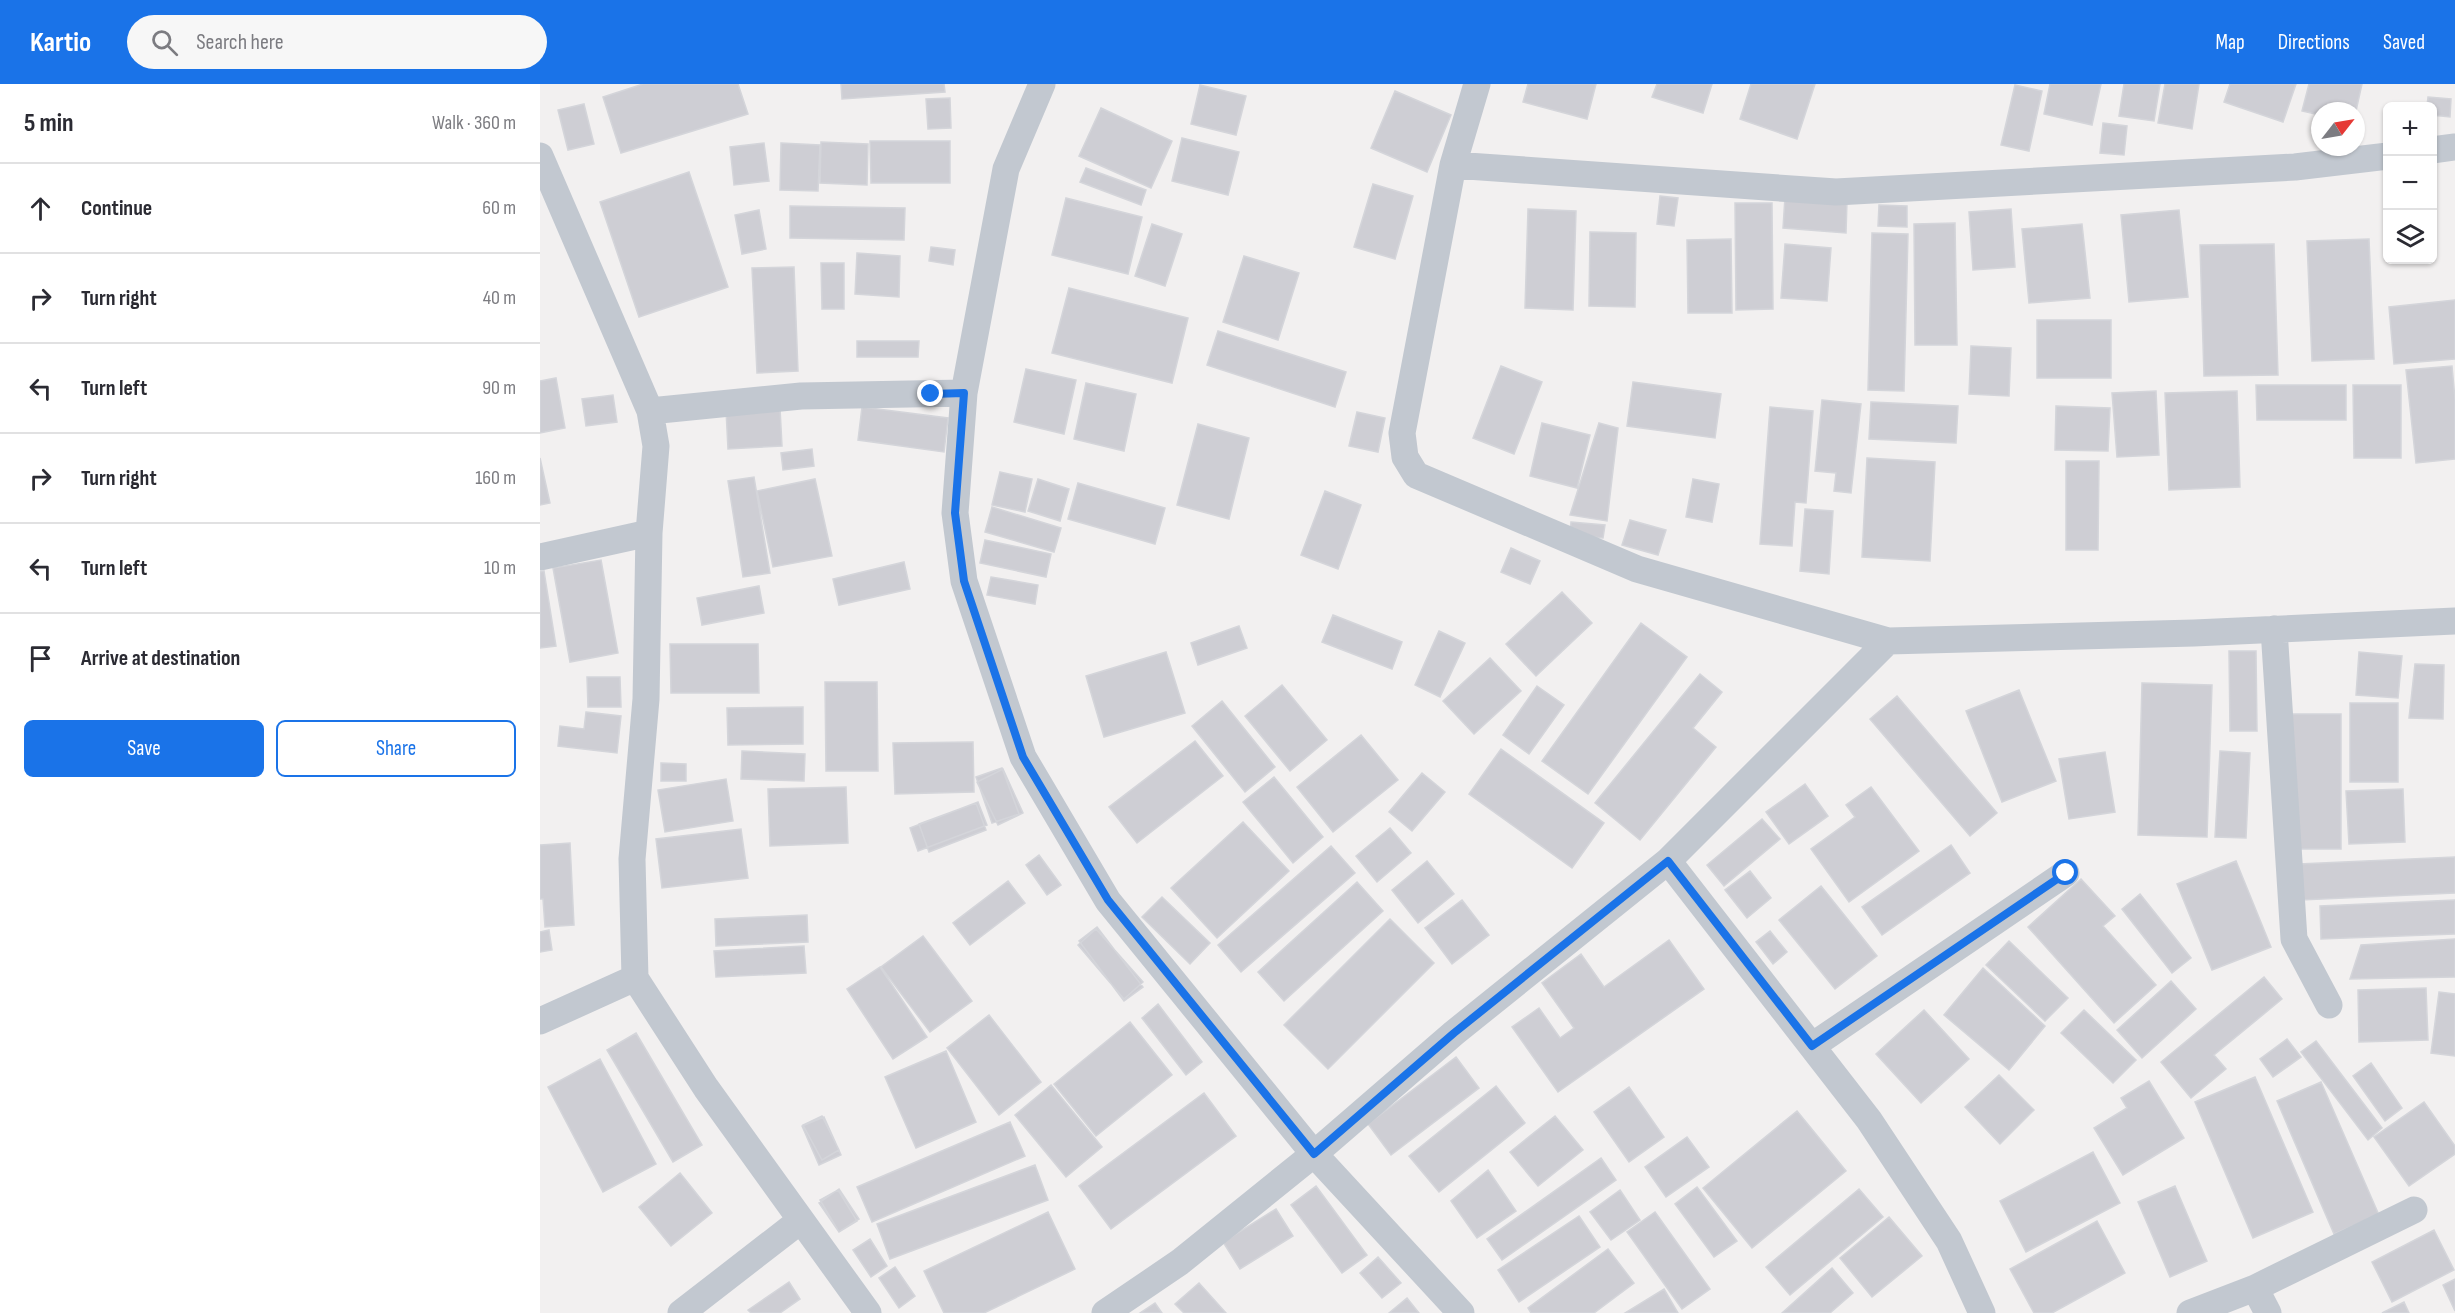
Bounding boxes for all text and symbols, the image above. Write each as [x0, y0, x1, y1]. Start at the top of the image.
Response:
search box [127, 15, 547, 69]
text: Kartio [30, 26, 91, 59]
icon: search [148, 26, 181, 59]
text: Search here [196, 29, 284, 56]
text: Map [2215, 30, 2245, 55]
text: Directions [2278, 30, 2350, 55]
text: Saved [2383, 30, 2425, 55]
north arrow [2311, 102, 2365, 156]
map controls [2383, 102, 2437, 264]
button: + [2383, 102, 2437, 156]
text: 5 min [24, 108, 74, 139]
text: Walk · 360 m [432, 111, 516, 135]
button: − [2383, 156, 2437, 210]
icon: ahead [24, 192, 57, 225]
text: Continue [81, 195, 152, 222]
text: 60 m [482, 196, 516, 220]
button: layers [2383, 210, 2437, 264]
icon: right [24, 282, 57, 315]
text: Turn right [81, 285, 157, 312]
text: 40 m [483, 286, 516, 310]
icon: left [24, 372, 57, 405]
text: Turn left [81, 375, 147, 402]
text: 90 m [482, 376, 516, 400]
route end [917, 380, 943, 406]
icon: right [24, 462, 57, 495]
text: Turn right [81, 465, 157, 492]
text: 160 m [475, 466, 516, 490]
icon: left [24, 552, 57, 585]
text: Turn left [81, 555, 147, 582]
text: 10 m [484, 556, 516, 580]
icon: arrive [24, 642, 57, 675]
text: Arrive at destination [81, 645, 240, 672]
button: Save [24, 720, 264, 777]
button: Share [276, 720, 516, 777]
route start [2052, 859, 2078, 885]

